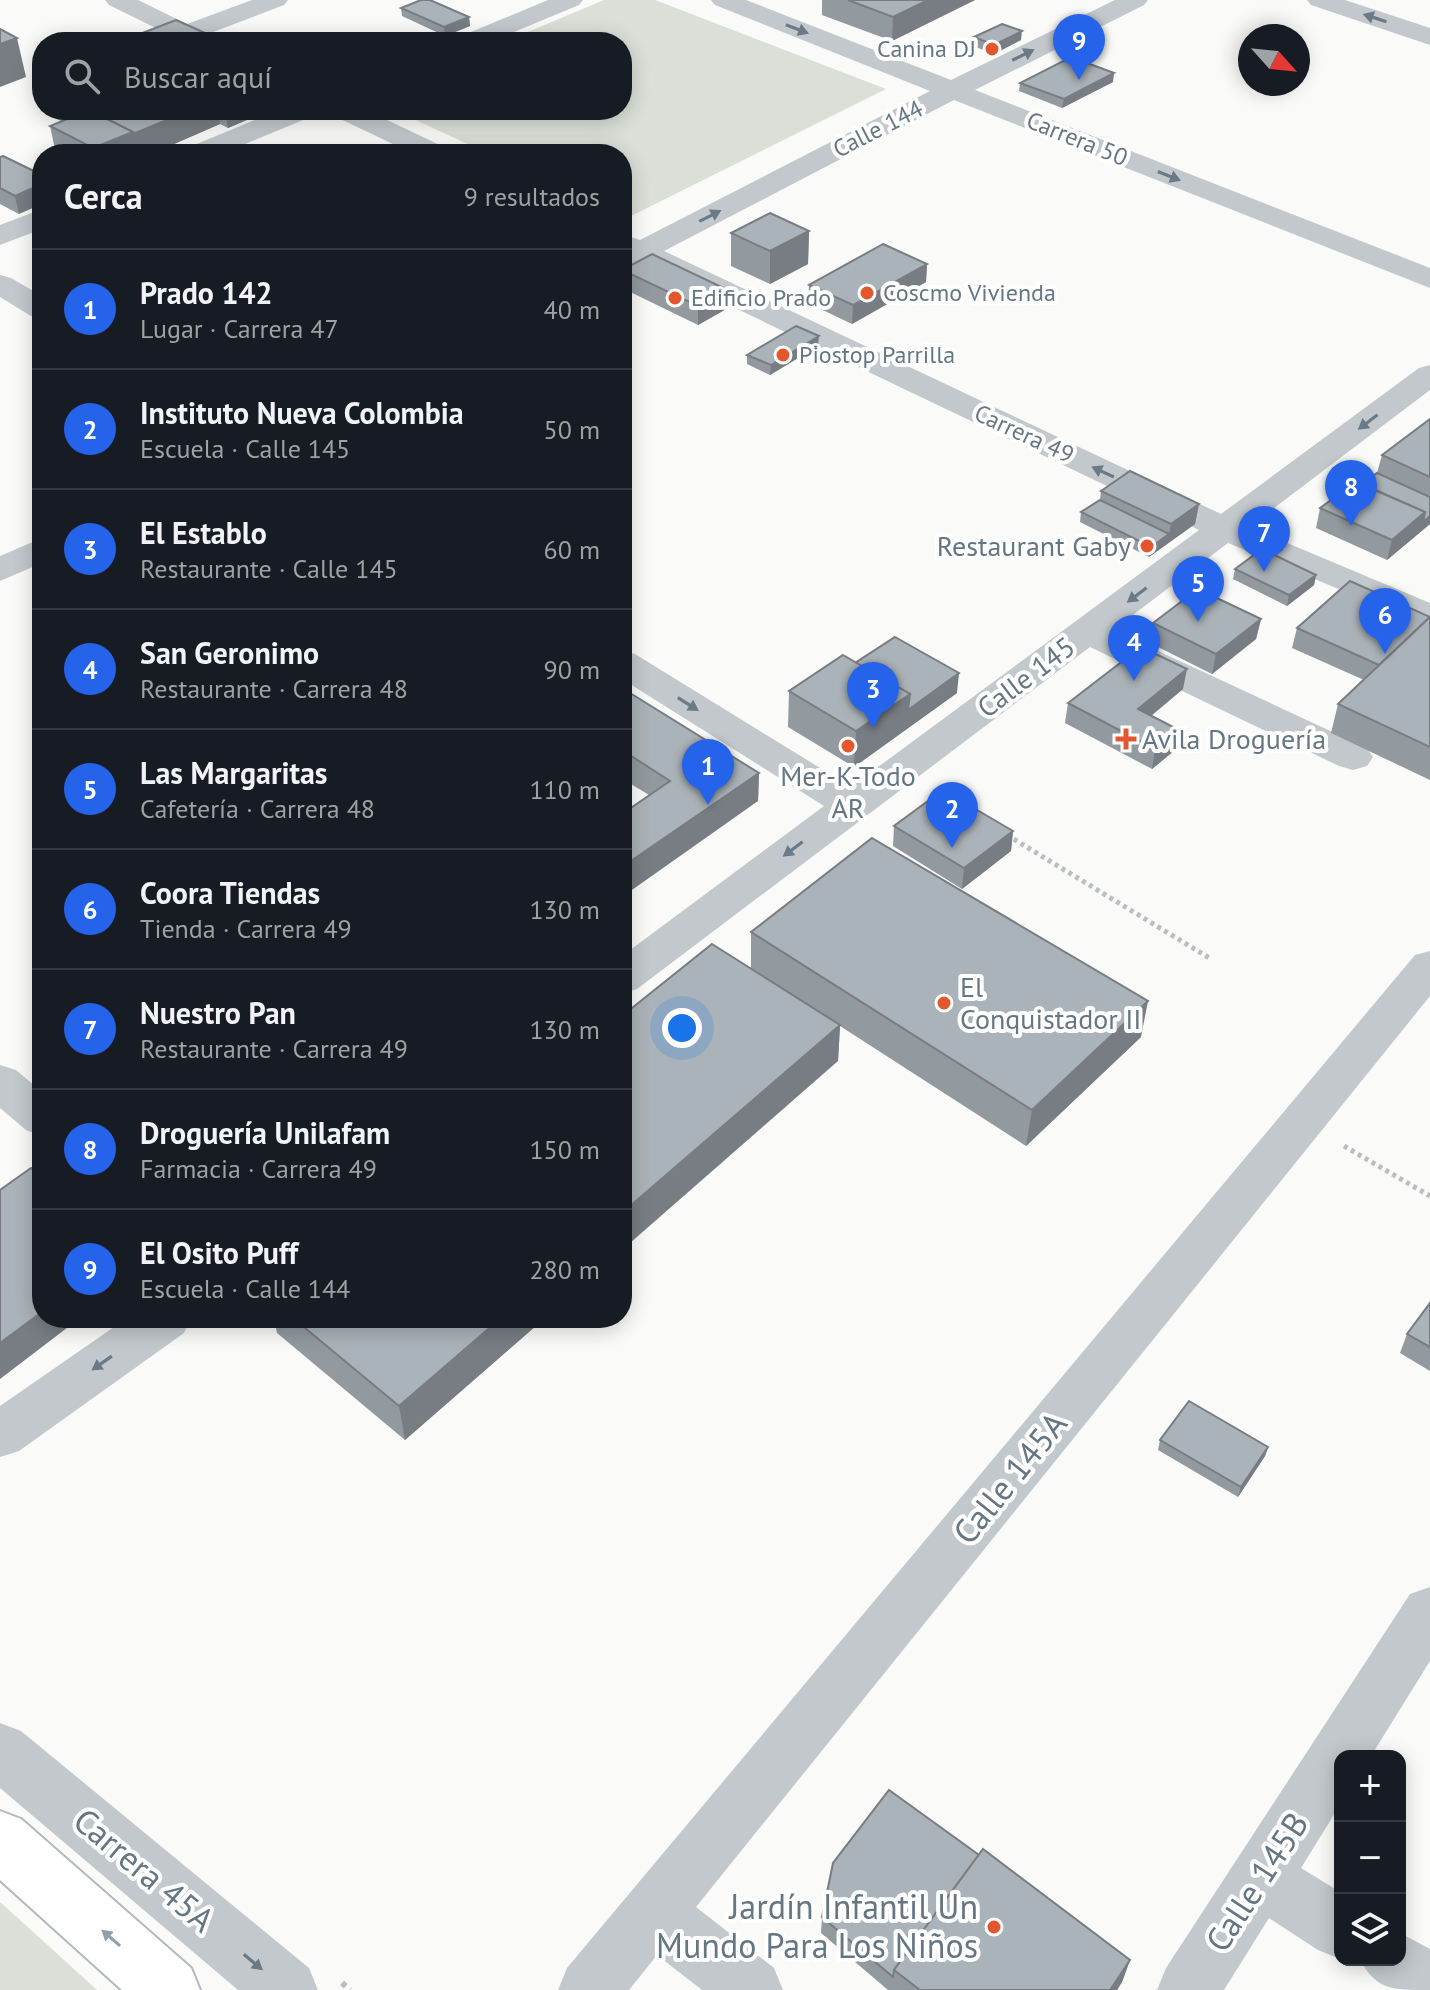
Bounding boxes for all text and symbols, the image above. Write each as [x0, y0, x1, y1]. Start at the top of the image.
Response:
one-way arrow [1363, 12, 1387, 24]
pin: 9 [1053, 14, 1105, 80]
one-way arrow [785, 22, 809, 35]
north arrow [1238, 24, 1310, 96]
search box [32, 32, 632, 120]
place label: Canina DJ [877, 33, 976, 64]
marker: Canina DJ [983, 40, 1001, 58]
one-way arrow [1011, 48, 1034, 62]
icon: search [60, 54, 104, 98]
text: Buscar aquí [124, 57, 272, 96]
street label: Calle 144 [827, 93, 928, 164]
street label: Carrera 50 [1022, 104, 1132, 173]
one-way arrow [1157, 169, 1181, 182]
text: Cerca [64, 174, 143, 218]
text: 9 resultados [464, 180, 600, 213]
one-way arrow [698, 209, 721, 222]
text: Prado 142 [140, 273, 273, 312]
place label: Coscmo Vivienda [883, 277, 1056, 308]
place label: Edificio Prado [691, 282, 831, 313]
marker: Coscmo Vivienda [858, 284, 876, 302]
marker: Edificio Prado [666, 289, 684, 307]
text: 1 [83, 293, 97, 326]
text: 40 m [544, 293, 600, 326]
text: Lugar · Carrera 47 [140, 312, 339, 345]
place label: Piostop Parrilla [799, 339, 955, 370]
marker: Piostop Parrilla [774, 346, 792, 364]
text: Instituto Nueva Colombia [140, 393, 464, 432]
street label: Carrera 49 [969, 397, 1079, 470]
text: 2 [83, 413, 97, 446]
text: 50 m [544, 413, 600, 446]
one-way arrow [1357, 414, 1378, 429]
text: Escuela · Calle 145 [140, 432, 350, 465]
pin: 8 [1325, 460, 1377, 526]
one-way arrow [1091, 465, 1115, 479]
pin: 7 [1238, 506, 1290, 572]
text: El Establo [140, 513, 267, 552]
place label: Restaurant Gaby [937, 527, 1131, 564]
text: 3 [83, 533, 97, 566]
text: 60 m [544, 533, 600, 566]
marker: Restaurant Gaby [1138, 537, 1156, 555]
text: Restaurante · Calle 145 [140, 552, 398, 585]
pin: 5 [1172, 556, 1224, 622]
one-way arrow [1127, 586, 1147, 602]
pin: 6 [1359, 588, 1411, 654]
pin: 4 [1108, 615, 1160, 681]
street label: Calle 145 [969, 628, 1082, 725]
text: San Geronimo [140, 633, 319, 672]
text: 4 [83, 653, 97, 686]
text: 90 m [544, 653, 600, 686]
pin: 3 [847, 662, 899, 728]
text: Restaurante · Carrera 48 [140, 672, 408, 705]
one-way arrow [677, 696, 699, 710]
place label: Avila Droguería [1142, 720, 1326, 757]
marker: Avila Droguería [1117, 730, 1135, 748]
marker: Mer-K-Todo AR [839, 737, 857, 755]
pin: 1 [682, 739, 734, 805]
text: Las Margaritas [140, 753, 328, 792]
place label: Mer-K-Todo AR [780, 757, 916, 826]
text: 5 [83, 773, 97, 806]
text: 110 m [529, 773, 600, 806]
pin: 2 [926, 782, 978, 848]
text: Cafetería · Carrera 48 [140, 792, 375, 825]
one-way arrow [783, 841, 803, 857]
text: Coora Tiendas [140, 873, 320, 912]
text: 6 [83, 893, 97, 926]
text: 130 m [529, 893, 600, 926]
text: Tienda · Carrera 49 [140, 912, 352, 945]
place label: El Conquistador II [960, 968, 1142, 1037]
text: Nuestro Pan [140, 993, 296, 1032]
marker: El Conquistador II [935, 994, 953, 1012]
your location [662, 1008, 702, 1048]
text: 7 [83, 1013, 97, 1046]
text: 130 m [529, 1013, 600, 1046]
text: Restaurante · Carrera 49 [140, 1032, 408, 1065]
text: Droguería Unilafam [140, 1113, 390, 1152]
text: 8 [83, 1133, 97, 1166]
text: 150 m [529, 1133, 600, 1166]
text: Farmacia · Carrera 49 [140, 1152, 377, 1185]
text: El Osito Puff [140, 1233, 298, 1272]
text: 9 [83, 1253, 97, 1286]
text: 280 m [529, 1253, 600, 1286]
text: Escuela · Calle 144 [140, 1272, 350, 1305]
one-way arrow [92, 1355, 113, 1370]
street label: Calle 145A [943, 1402, 1076, 1552]
map controls [1334, 1750, 1406, 1966]
button: + [1334, 1750, 1406, 1822]
street label: Carrera 45A [65, 1798, 224, 1941]
street label: Calle 145B [1195, 1803, 1317, 1959]
button: − [1334, 1822, 1406, 1894]
place label: Jardín Infantil Un Mundo Para Los Niños [656, 1884, 978, 1967]
button: layers [1334, 1894, 1406, 1966]
marker: Jardín Infantil Un Mundo Para Los Niños [985, 1918, 1003, 1936]
one-way arrow [101, 1930, 120, 1948]
one-way arrow [243, 1953, 263, 1970]

